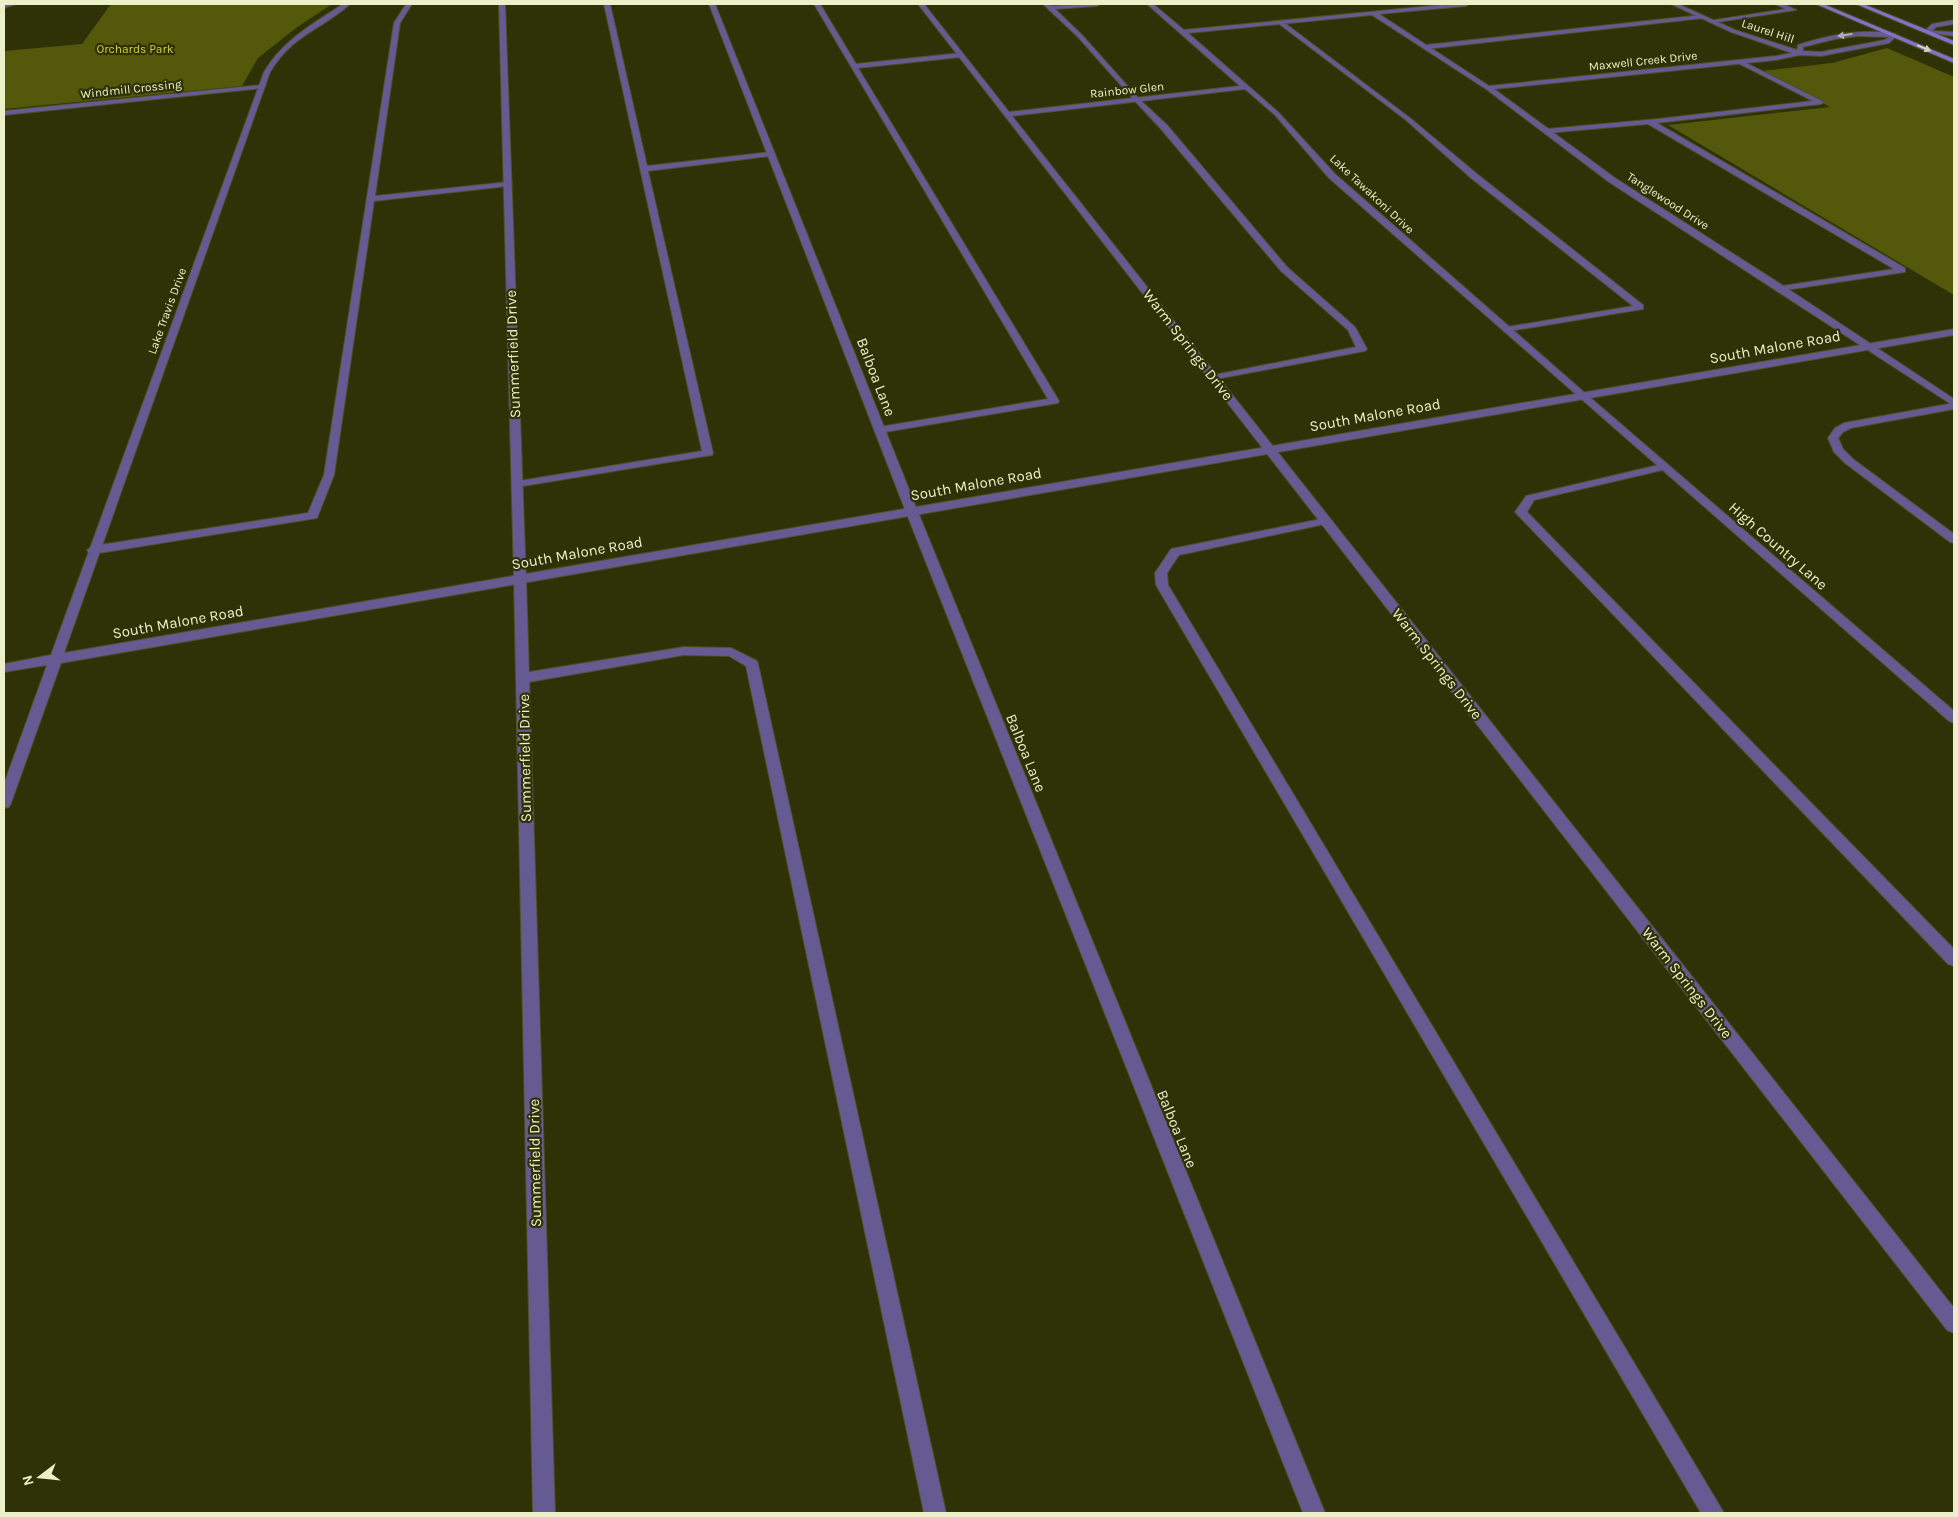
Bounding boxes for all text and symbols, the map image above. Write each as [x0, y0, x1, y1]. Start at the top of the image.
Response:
street label: Laurel Hill [1740, 16, 1796, 46]
one-way arrow [1837, 32, 1853, 40]
park label: Orchards Park [96, 42, 174, 56]
one-way arrow [1917, 44, 1931, 52]
street label: Maxwell Creek Drive [1588, 48, 1698, 74]
street label: Windmill Crossing [80, 77, 182, 101]
street label: Rainbow Glen [1089, 79, 1165, 101]
street label: Lake Tawakoni Drive [1327, 151, 1417, 237]
street label: Tanglewood Drive [1624, 169, 1712, 233]
street label: Lake Travis Drive [145, 266, 189, 356]
street label: Warm Springs Drive [1139, 286, 1237, 404]
street label: Summerfield Drive [502, 290, 524, 418]
street label: South Malone Road [1708, 327, 1842, 367]
street label: Balboa Lane [853, 335, 899, 419]
street label: South Malone Road [1308, 395, 1442, 435]
street label: South Malone Road [909, 464, 1043, 504]
street label: High Country Lane [1725, 498, 1831, 594]
street label: South Malone Road [510, 533, 644, 573]
street label: South Malone Road [111, 602, 245, 642]
street label: Warm Springs Drive [1388, 605, 1486, 723]
street label: Summerfield Drive [515, 694, 535, 822]
street label: Balboa Lane [1002, 711, 1050, 795]
street label: Warm Springs Drive [1638, 924, 1736, 1042]
street label: Balboa Lane [1153, 1087, 1201, 1171]
street label: Summerfield Drive [525, 1099, 545, 1227]
north arrow [15, 1452, 65, 1502]
text: N [18, 1473, 38, 1488]

